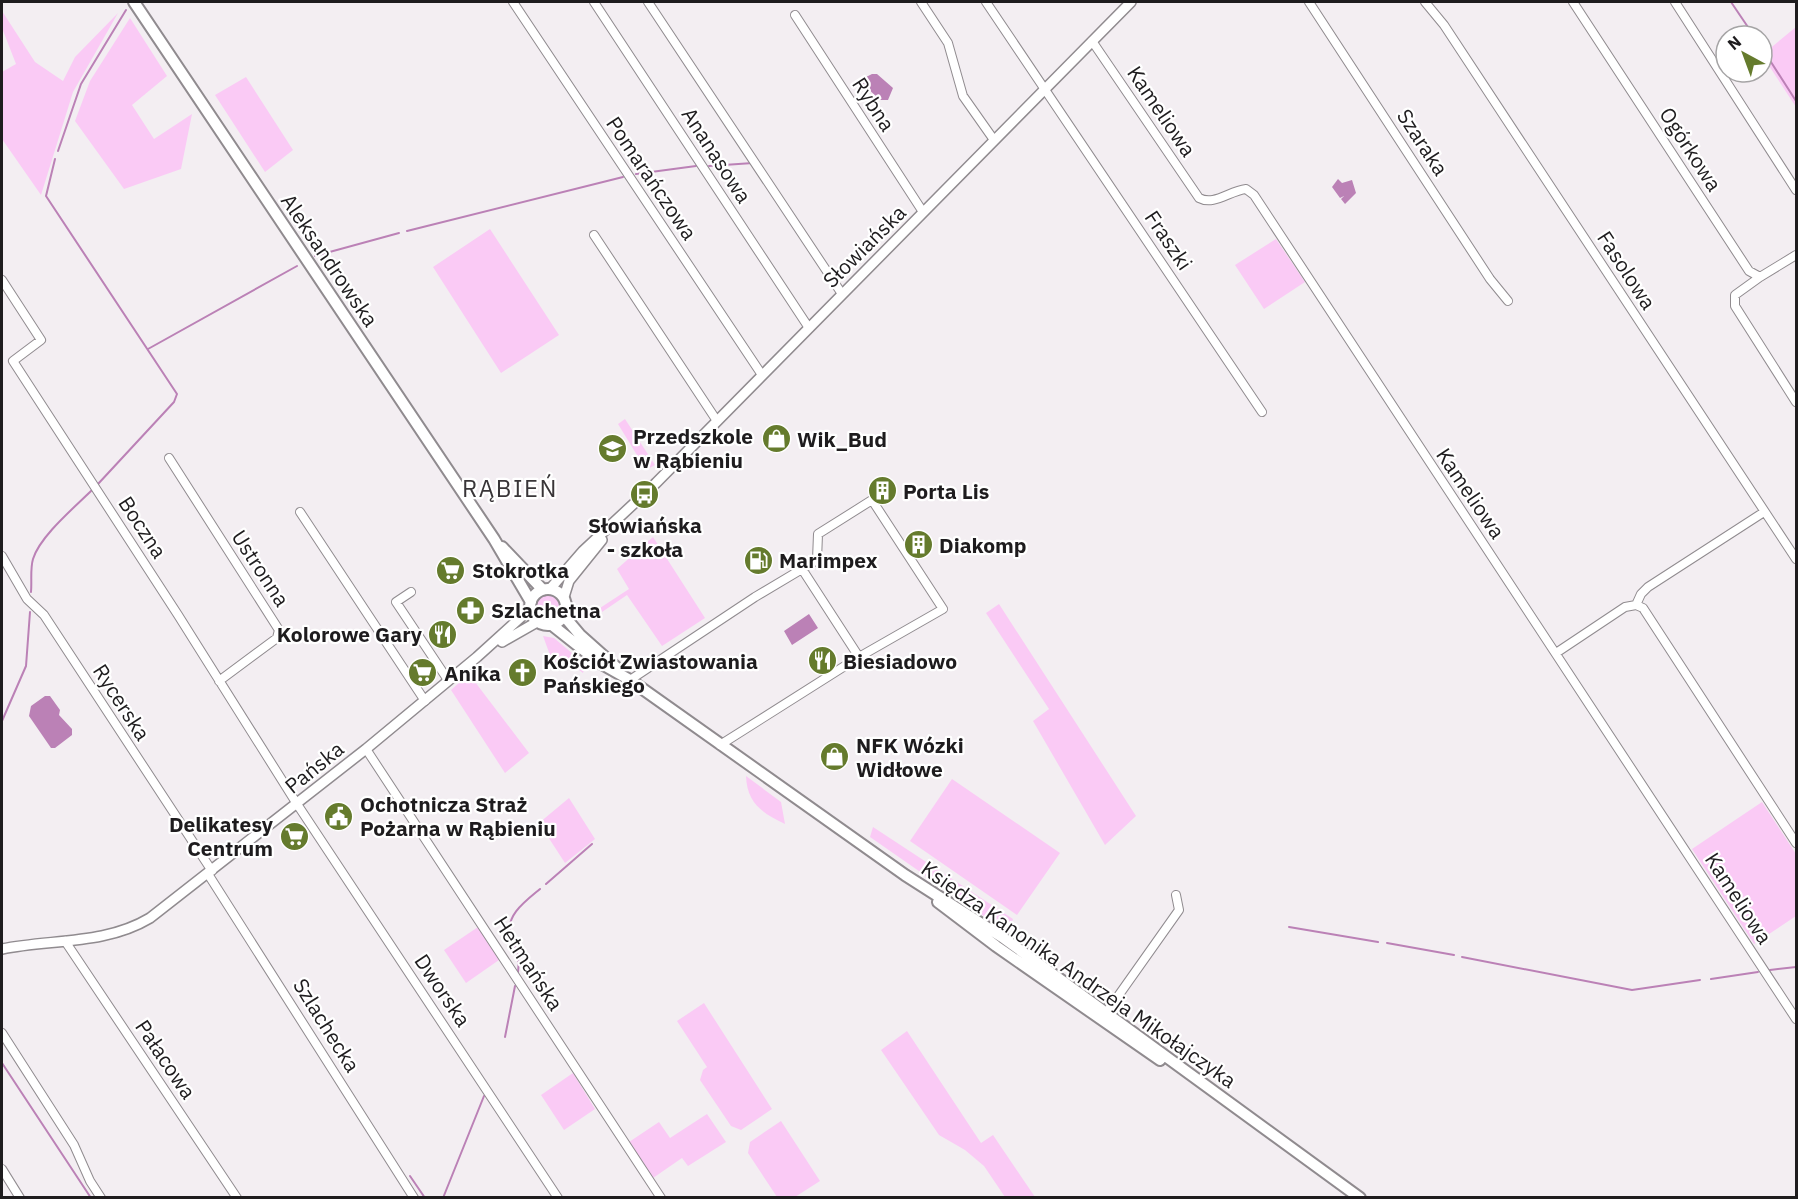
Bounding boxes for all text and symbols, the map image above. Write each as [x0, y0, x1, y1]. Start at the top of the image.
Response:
north arrow [1714, 24, 1774, 84]
text: N [1723, 31, 1745, 54]
street label: Kameliowa [1121, 60, 1203, 162]
street label: Rybna [846, 72, 902, 136]
street label: Ananasowa [676, 102, 758, 208]
street label: Ogórkowa [1653, 102, 1729, 196]
street label: Szaraka [1391, 103, 1455, 181]
street label: Pomarańczowa [600, 111, 704, 245]
street label: Aleksandrowska [275, 188, 385, 332]
street label: Słowiańska [816, 198, 912, 294]
street label: Fraszki [1139, 205, 1199, 275]
street label: Fasolowa [1591, 225, 1663, 315]
place label: Przedszkole w Rąbieniu [633, 422, 753, 474]
shop icon: Wik_Bud [760, 423, 792, 455]
place label: Wik_Bud [797, 425, 887, 453]
school or university icon: Przedszkole w Rąbieniu [596, 432, 628, 464]
street label: Kameliowa [1430, 442, 1512, 544]
district label: RĄBIEŃ [462, 472, 558, 504]
building icon: Porta Lis [866, 475, 898, 507]
place label: Porta Lis [903, 477, 989, 505]
bus stop icon: Słowiańska - szkoła [629, 478, 661, 510]
street label: Boczna [112, 490, 174, 564]
place label: Słowiańska - szkoła [588, 511, 702, 563]
street label: Ustronna [226, 524, 296, 612]
building icon: Diakomp [902, 529, 934, 561]
place label: Diakomp [939, 531, 1027, 559]
fuel station icon: Marimpex [742, 544, 774, 576]
place label: Marimpex [779, 546, 878, 574]
supermarket icon: Stokrotka [435, 554, 467, 586]
place label: Stokrotka [472, 556, 569, 584]
pharmacy icon: Szlachetna [454, 594, 486, 626]
place label: Szlachetna [491, 596, 601, 624]
restaurant icon: Kolorowe Gary [427, 618, 459, 650]
place label: Kolorowe Gary [277, 620, 423, 648]
restaurant icon: Biesiadowo [806, 645, 838, 677]
place label: Kościół Zwiastowania Pańskiego [543, 647, 758, 699]
place label: Biesiadowo [843, 647, 957, 675]
supermarket icon: Anika [407, 657, 439, 689]
church icon: Kościół Zwiastowania Pańskiego [506, 657, 538, 689]
street label: Rycerska [87, 658, 157, 746]
place label: Anika [444, 659, 501, 687]
place label: NFK Wózki Widłowe [856, 731, 964, 783]
street label: Pańska [279, 735, 349, 799]
shop icon: NFK Wózki Widłowe [819, 741, 851, 773]
place label: Ochotnicza Straż Pożarna w Rąbieniu [360, 790, 556, 842]
public building icon: Ochotnicza Straż Pożarna w Rąbieniu [323, 800, 355, 832]
place label: Delikatesy Centrum [169, 810, 274, 862]
supermarket icon: Delikatesy Centrum [278, 820, 310, 852]
street label: Kameliowa [1699, 847, 1779, 949]
street label: Księdza Kanonika Andrzeja Mikołajczyka [916, 854, 1242, 1094]
street label: Hetmańska [488, 910, 570, 1016]
street label: Dworska [408, 948, 478, 1032]
street label: Szlachecka [287, 973, 367, 1077]
street label: Pałacowa [129, 1014, 203, 1104]

